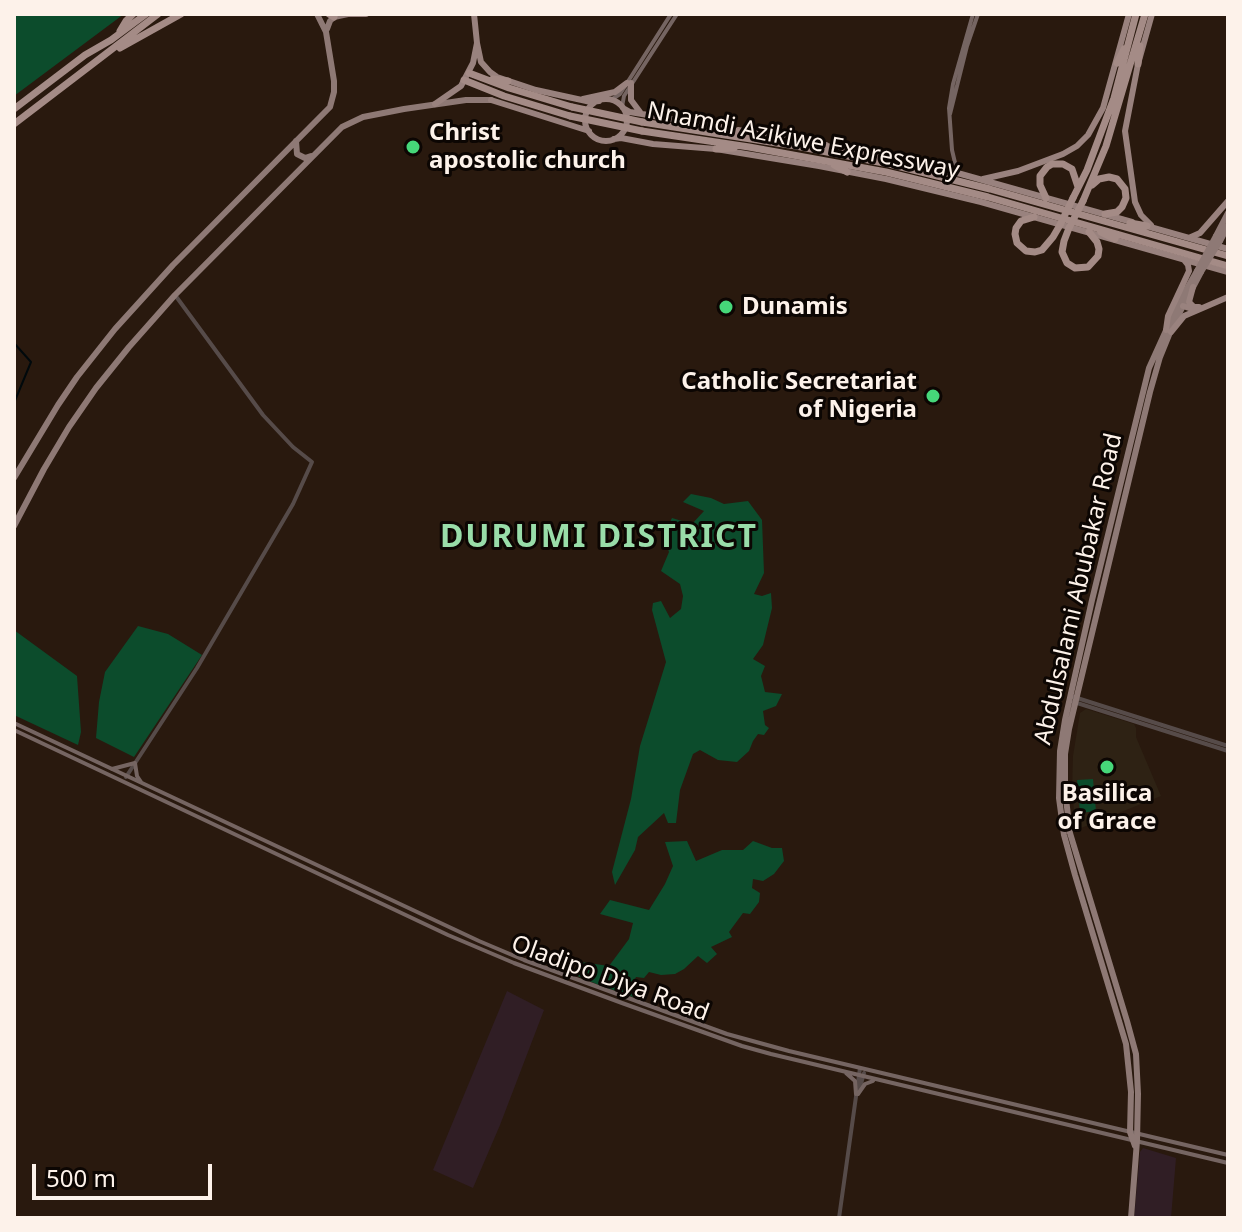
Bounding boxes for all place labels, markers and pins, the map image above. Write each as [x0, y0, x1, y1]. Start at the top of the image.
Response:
place label: Christ apostolic church [429, 119, 626, 175]
marker: Christ apostolic church [404, 138, 422, 156]
place label: Dunamis [742, 293, 848, 321]
marker: Dunamis [717, 298, 735, 316]
place label: Catholic Secretariat of Nigeria [681, 368, 917, 424]
marker: Catholic Secretariat of Nigeria [924, 387, 942, 405]
marker: Basilica of Grace [1098, 758, 1116, 776]
place label: Basilica of Grace [1057, 780, 1157, 836]

